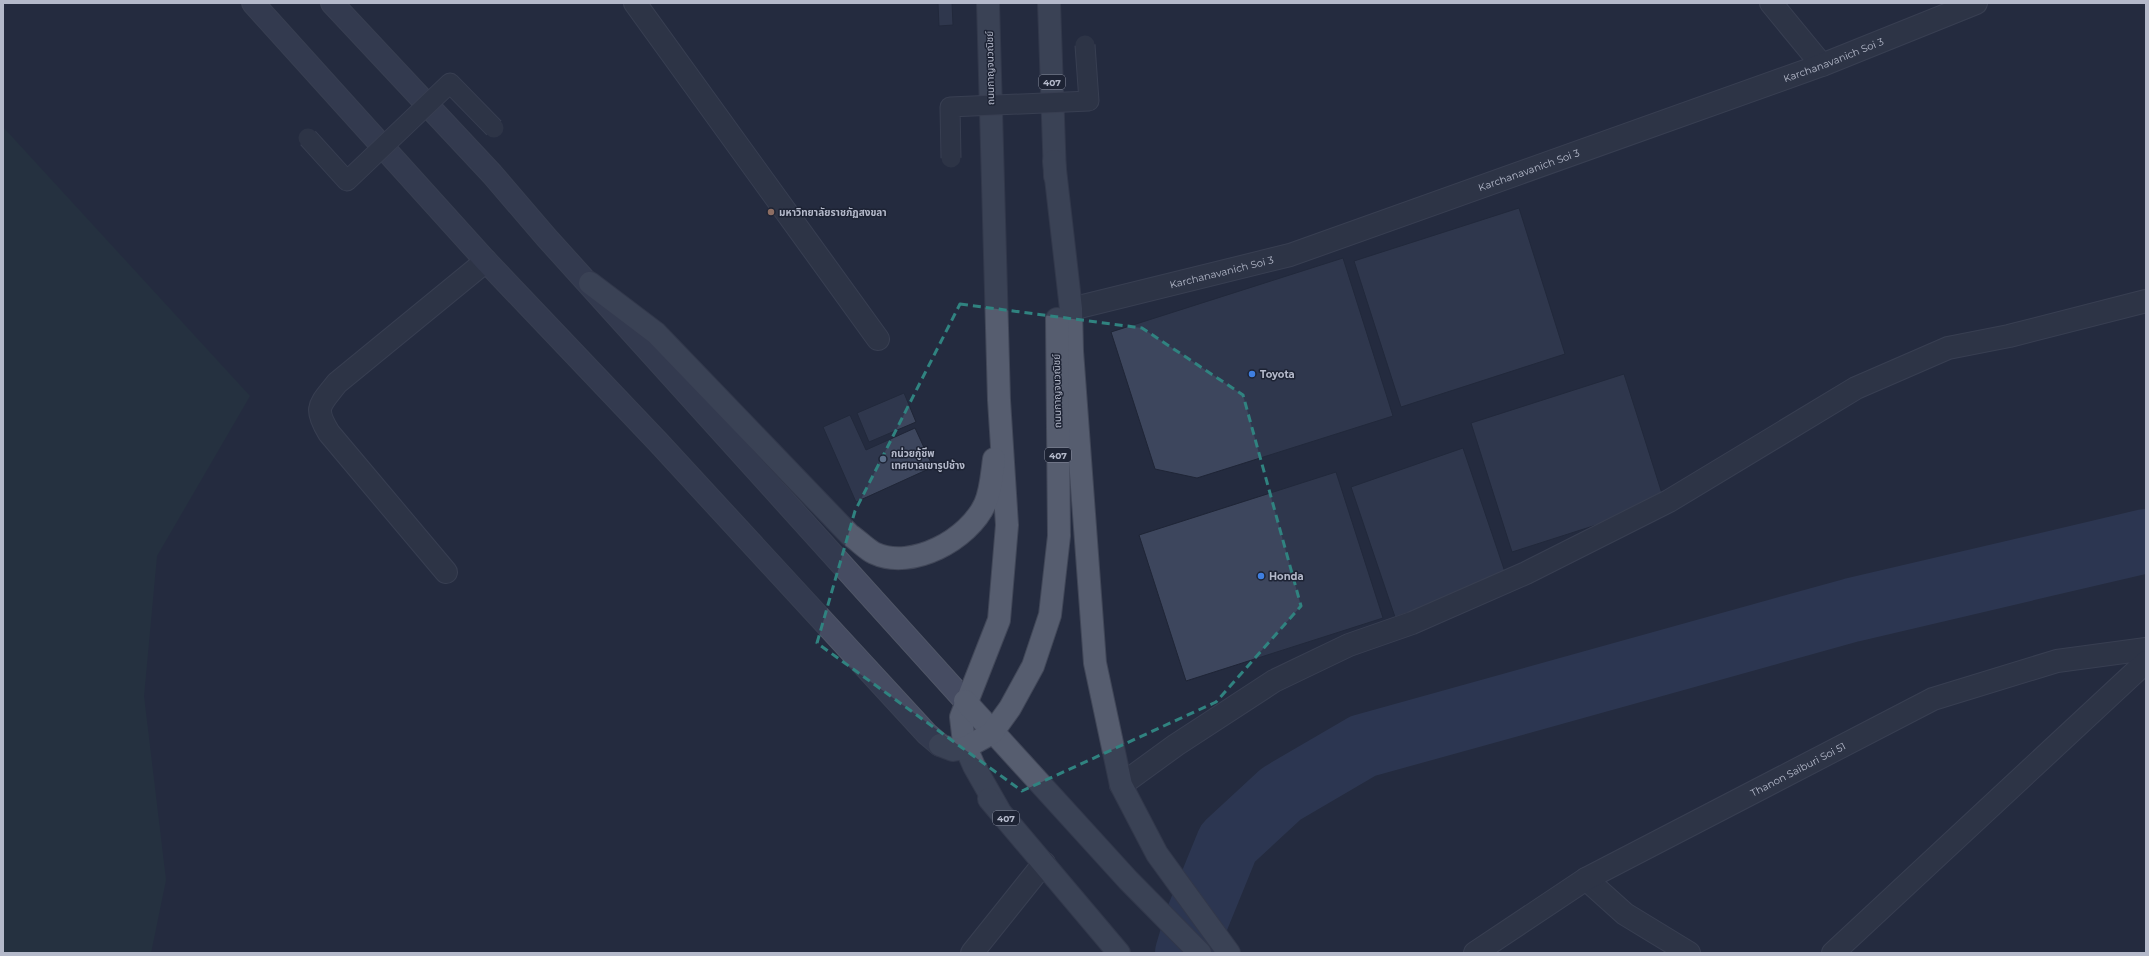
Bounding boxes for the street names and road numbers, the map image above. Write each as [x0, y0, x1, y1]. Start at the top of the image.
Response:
street label: ถนนกาญจนวณิชย์ [983, 31, 997, 105]
street label: Karchanavanich Soi 3 [1781, 34, 1886, 85]
road number: 407 [1039, 75, 1065, 89]
street label: Karchanavanich Soi 3 [1476, 146, 1581, 194]
street label: Karchanavanich Soi 3 [1168, 253, 1275, 291]
street label: ถนนกาญจนวณิชย์ [1050, 354, 1064, 428]
road number: 407 [1045, 448, 1071, 462]
street label: Thanon Saiburi Soi 51 [1748, 739, 1848, 799]
road number: 407 [993, 811, 1019, 825]

